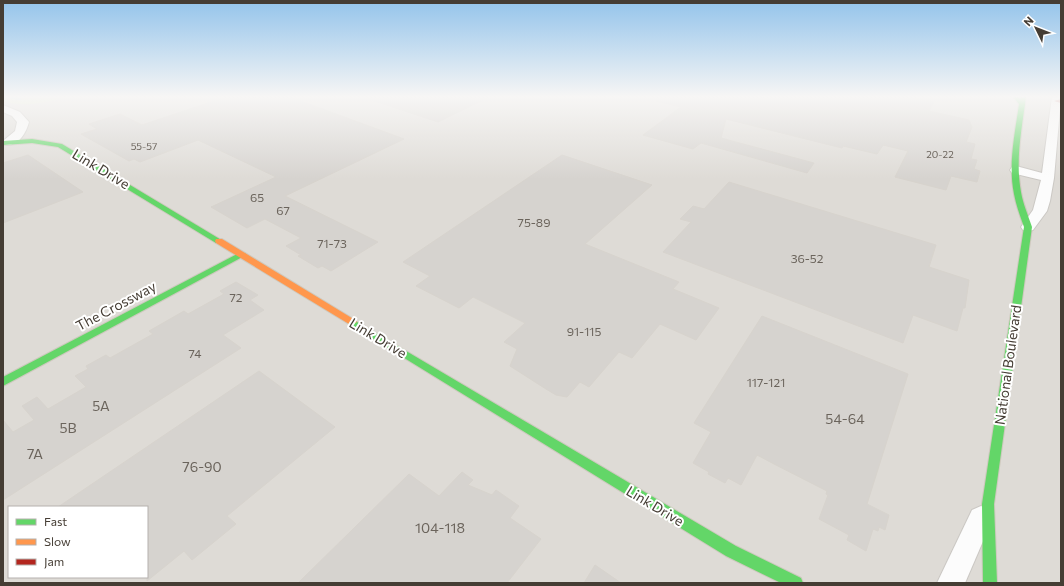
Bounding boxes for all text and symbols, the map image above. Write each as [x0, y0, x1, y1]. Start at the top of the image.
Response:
north arrow [1016, 8, 1056, 48]
text: N [1021, 13, 1036, 28]
house number: 55-57 [131, 140, 157, 152]
street label: Link Drive [70, 145, 133, 192]
house number: 20-22 [926, 148, 954, 160]
house number: 65 [250, 190, 264, 204]
house number: 67 [276, 203, 290, 217]
house number: 75-89 [518, 215, 550, 229]
house number: 71-73 [317, 236, 347, 250]
house number: 36-52 [791, 251, 824, 265]
street label: The Crossway [73, 277, 159, 334]
house number: 72 [230, 290, 243, 304]
street label: National Boulevard [991, 304, 1024, 426]
street label: Link Drive [347, 314, 410, 361]
house number: 91-115 [567, 324, 601, 338]
house number: 74 [189, 346, 201, 360]
house number: 117-121 [747, 375, 785, 389]
house number: 5A [92, 397, 110, 414]
house number: 54-64 [825, 410, 865, 427]
house number: 5B [59, 419, 77, 436]
house number: 7A [27, 445, 43, 462]
house number: 76-90 [182, 458, 222, 475]
street label: Link Drive [624, 482, 687, 529]
legend [8, 506, 148, 578]
text: Fast [44, 514, 67, 528]
house number: 104-118 [415, 519, 465, 536]
text: Slow [44, 534, 71, 548]
text: Jam [44, 554, 64, 569]

